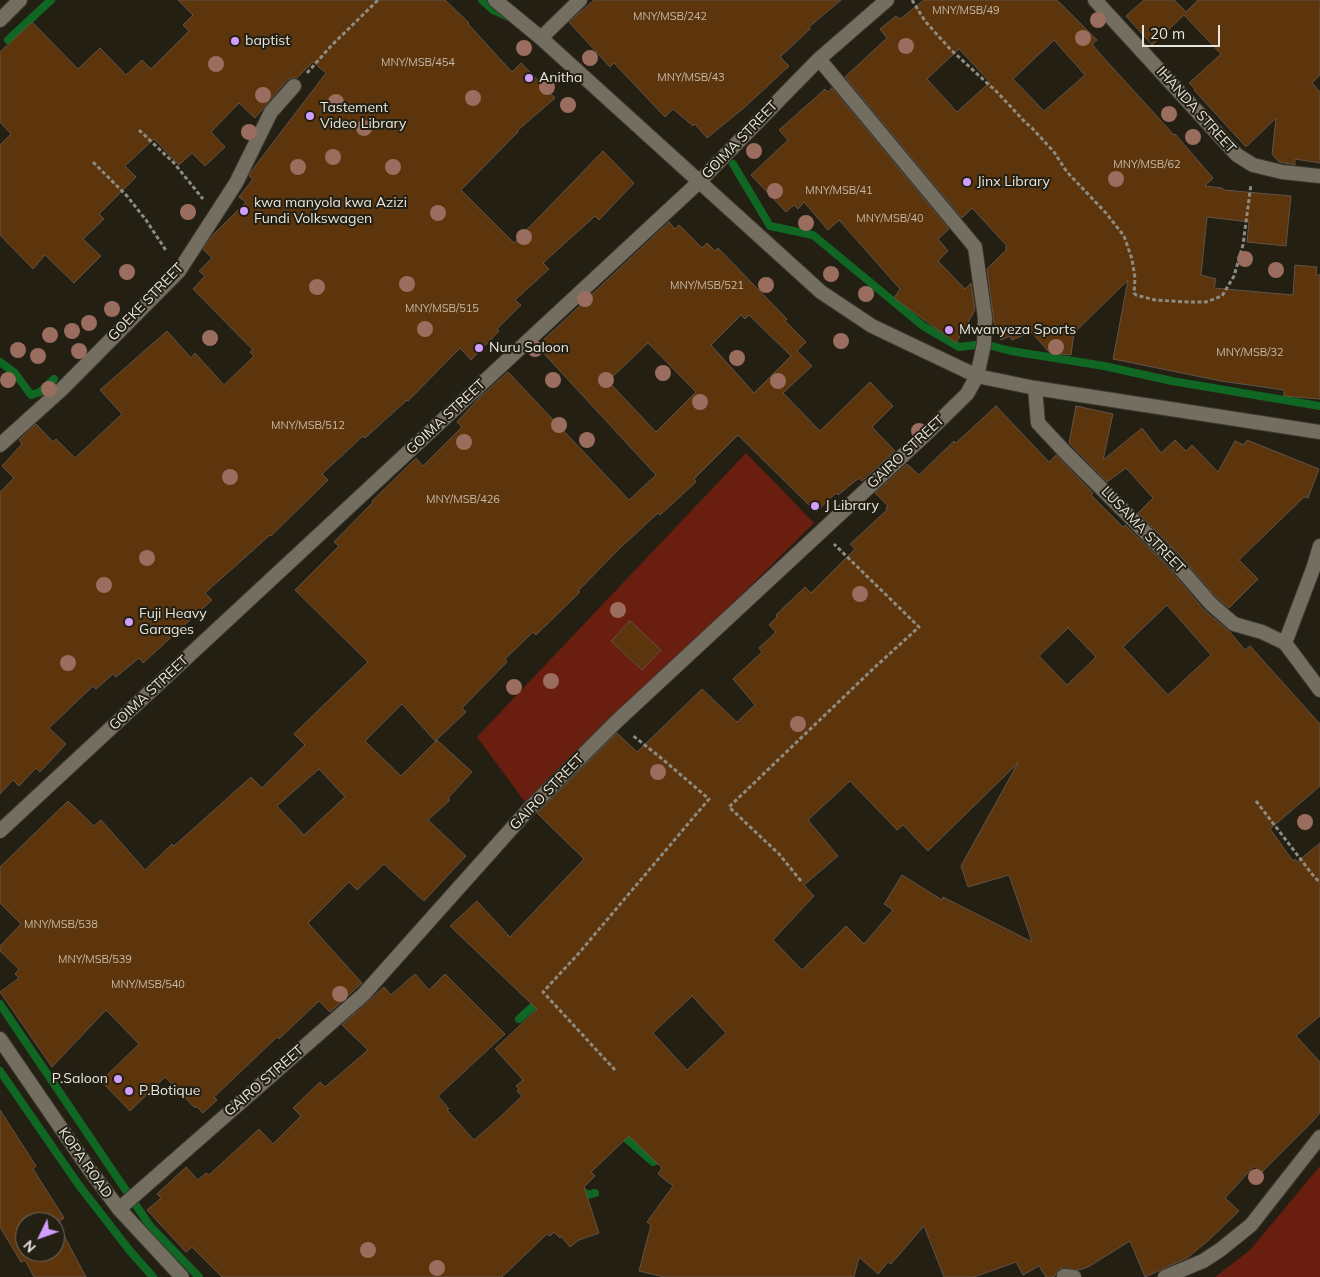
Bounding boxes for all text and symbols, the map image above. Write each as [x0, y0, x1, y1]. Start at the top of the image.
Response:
house number: MNY/MSB/49 [932, 4, 1000, 18]
house number: MNY/MSB/242 [633, 10, 707, 24]
scale bar [1145, 15, 1222, 47]
text: 20 m [1150, 24, 1185, 43]
place label: baptist [245, 33, 290, 49]
marker: baptist [229, 35, 241, 47]
house number: MNY/MSB/454 [381, 56, 455, 70]
street label: IHANDA STREET [1153, 63, 1239, 157]
place label: Anitha [539, 70, 582, 86]
house number: MNY/MSB/43 [657, 71, 725, 85]
marker: Anitha [523, 72, 535, 84]
street label: GOIMA STREET [699, 97, 781, 183]
place label: Tastement Video Library [320, 100, 406, 132]
marker: Tastement Video Library [304, 110, 316, 122]
house number: MNY/MSB/62 [1113, 158, 1181, 172]
place label: Jinx Library [977, 174, 1050, 190]
marker: Jinx Library [961, 176, 973, 188]
house number: MNY/MSB/41 [805, 184, 873, 198]
place label: kwa manyola kwa Azizi Fundi Volkswagen [254, 195, 407, 228]
marker: kwa manyola kwa Azizi Fundi Volkswagen [238, 205, 250, 217]
house number: MNY/MSB/40 [856, 212, 924, 226]
street label: GOEKE STREET [105, 260, 187, 344]
house number: MNY/MSB/521 [670, 279, 744, 293]
house number: MNY/MSB/515 [405, 302, 479, 316]
place label: Mwanyeza Sports [959, 322, 1076, 338]
marker: Mwanyeza Sports [943, 324, 955, 336]
place label: Nuru Saloon [489, 340, 569, 356]
marker: Nuru Saloon [473, 342, 485, 354]
house number: MNY/MSB/32 [1216, 346, 1284, 360]
street label: GOIMA STREET [403, 376, 489, 458]
street label: GAIRO STREET [864, 412, 948, 492]
house number: MNY/MSB/512 [271, 419, 345, 433]
street label: LUSAMA STREET [1097, 483, 1189, 577]
house number: MNY/MSB/426 [426, 493, 500, 507]
place label: J Library [825, 498, 879, 514]
marker: J Library [809, 500, 821, 512]
place label: Fuji Heavy Garages [139, 606, 207, 638]
marker: Fuji Heavy Garages [123, 616, 135, 628]
street label: GOIMA STREET [106, 652, 192, 734]
street label: GAIRO STREET [506, 750, 588, 834]
house number: MNY/MSB/538 [24, 918, 98, 932]
house number: MNY/MSB/539 [58, 953, 132, 967]
house number: MNY/MSB/540 [111, 978, 185, 992]
street label: GAIRO STREET [221, 1042, 307, 1120]
place label: P.Saloon [52, 1071, 108, 1087]
marker: P.Saloon [112, 1073, 124, 1085]
place label: P.Botique [139, 1083, 200, 1099]
marker: P.Botique [123, 1085, 135, 1097]
street label: KOPA ROAD [55, 1124, 115, 1202]
north arrow [15, 1212, 65, 1262]
text: N [19, 1236, 40, 1256]

